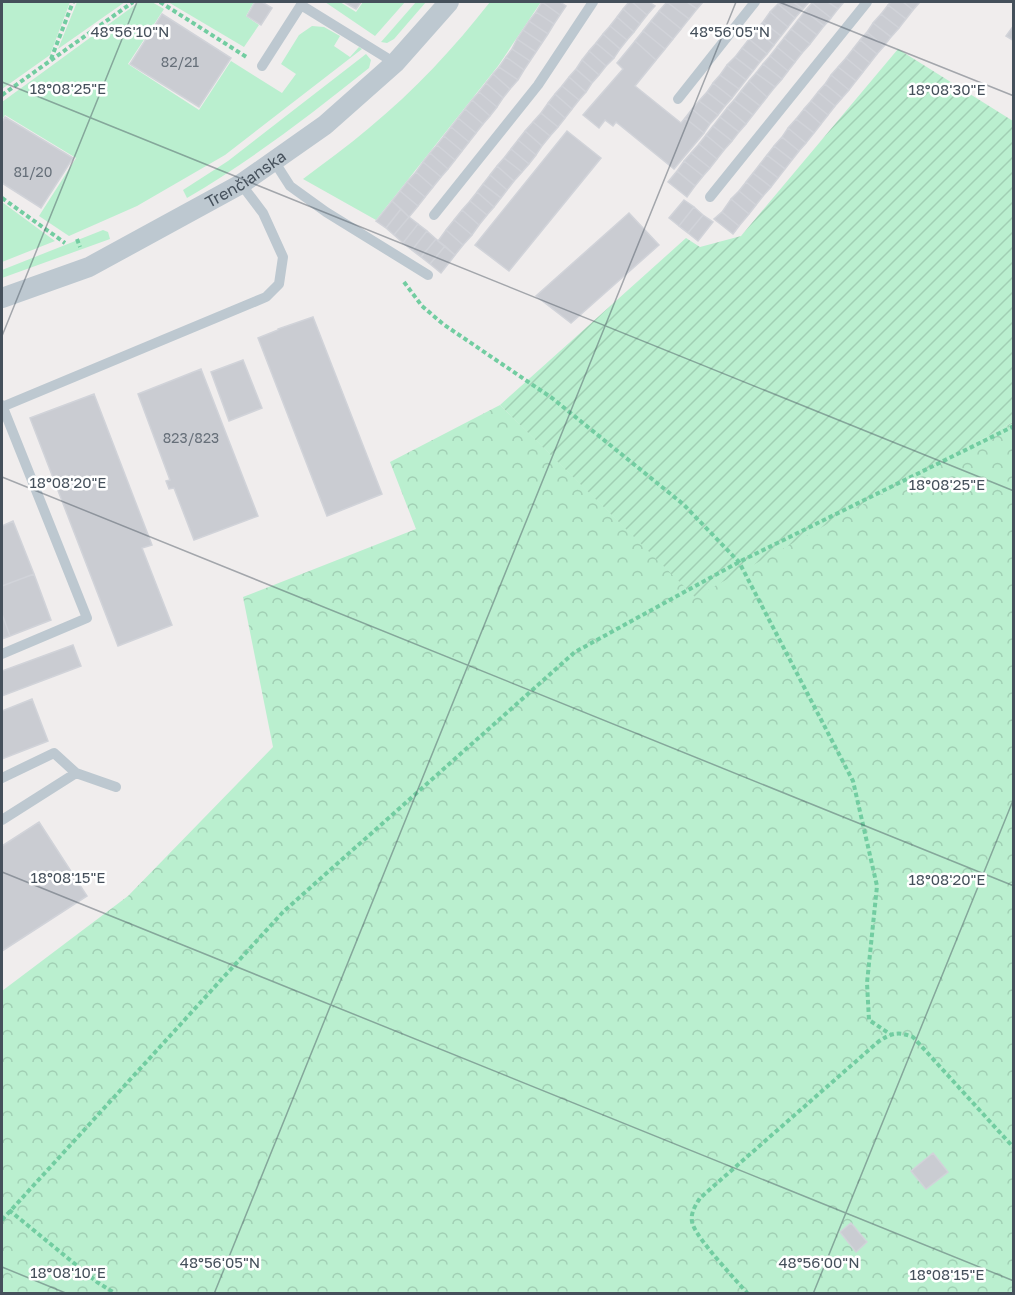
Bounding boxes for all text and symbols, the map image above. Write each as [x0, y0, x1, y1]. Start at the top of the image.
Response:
text: 48°56'10"N [90, 22, 170, 40]
text: 48°56'05"N [690, 22, 770, 40]
house number: 82/21 [161, 53, 199, 70]
text: 18°08'25"E [30, 79, 106, 97]
text: 18°08'30"E [908, 80, 986, 98]
street label: Trenčianska [201, 146, 290, 212]
house number: 81/20 [14, 163, 52, 180]
house number: 823/823 [163, 429, 219, 446]
text: 18°08'20"E [29, 473, 107, 491]
text: 18°08'25"E [909, 475, 985, 493]
text: 18°08'15"E [30, 868, 106, 886]
text: 18°08'20"E [908, 870, 986, 888]
text: 48°56'05"N [180, 1253, 260, 1271]
text: 48°56'00"N [778, 1253, 860, 1271]
text: 18°08'10"E [30, 1263, 106, 1281]
text: 18°08'15"E [909, 1265, 985, 1283]

